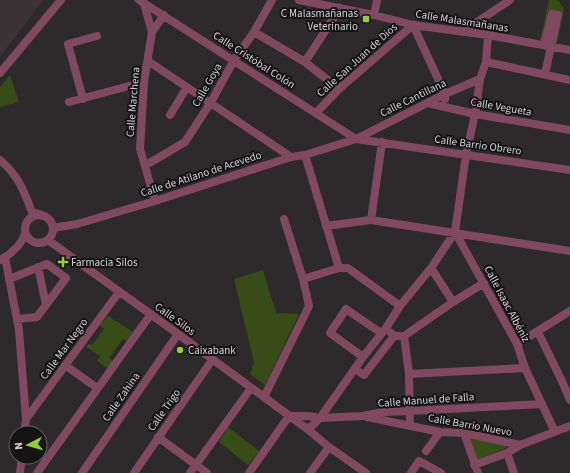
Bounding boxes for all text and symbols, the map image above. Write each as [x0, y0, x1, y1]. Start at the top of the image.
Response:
place label: C Malasmañanas Veterinario [281, 6, 358, 34]
street label: Calle Malasmañanas [414, 6, 510, 36]
marker: C Malasmañanas Veterinario [361, 14, 371, 24]
street label: Calle San Juan de Dios [314, 20, 401, 100]
street label: Calle Cristóbal Colón [210, 28, 298, 92]
street label: Calle Goya [188, 60, 226, 110]
street label: Calle Marchena [122, 66, 144, 138]
street label: Calle Cantillana [377, 75, 449, 121]
street label: Calle Vegueta [469, 94, 533, 120]
street label: Calle Barrio Obrero [433, 131, 523, 159]
street label: Calle de Atilano de Acevedo [139, 147, 263, 201]
place label: Farmacia Silos [71, 255, 138, 270]
marker: Farmacia Silos [58, 257, 68, 267]
street label: Calle Isaac Albéniz [481, 263, 534, 345]
street label: Calle Silos [152, 299, 199, 339]
street label: Calle Mar Negro [37, 315, 91, 383]
place label: Caixabank [188, 343, 236, 358]
marker: Caixabank [175, 345, 185, 355]
street label: Calle Zahina [99, 369, 143, 425]
street label: Calle Trigo [144, 386, 184, 434]
street label: Calle Manuel de Falla [377, 389, 475, 411]
street label: Calle Barrio Nuevo [427, 410, 513, 440]
north arrow [8, 425, 48, 465]
text: N [11, 442, 26, 450]

